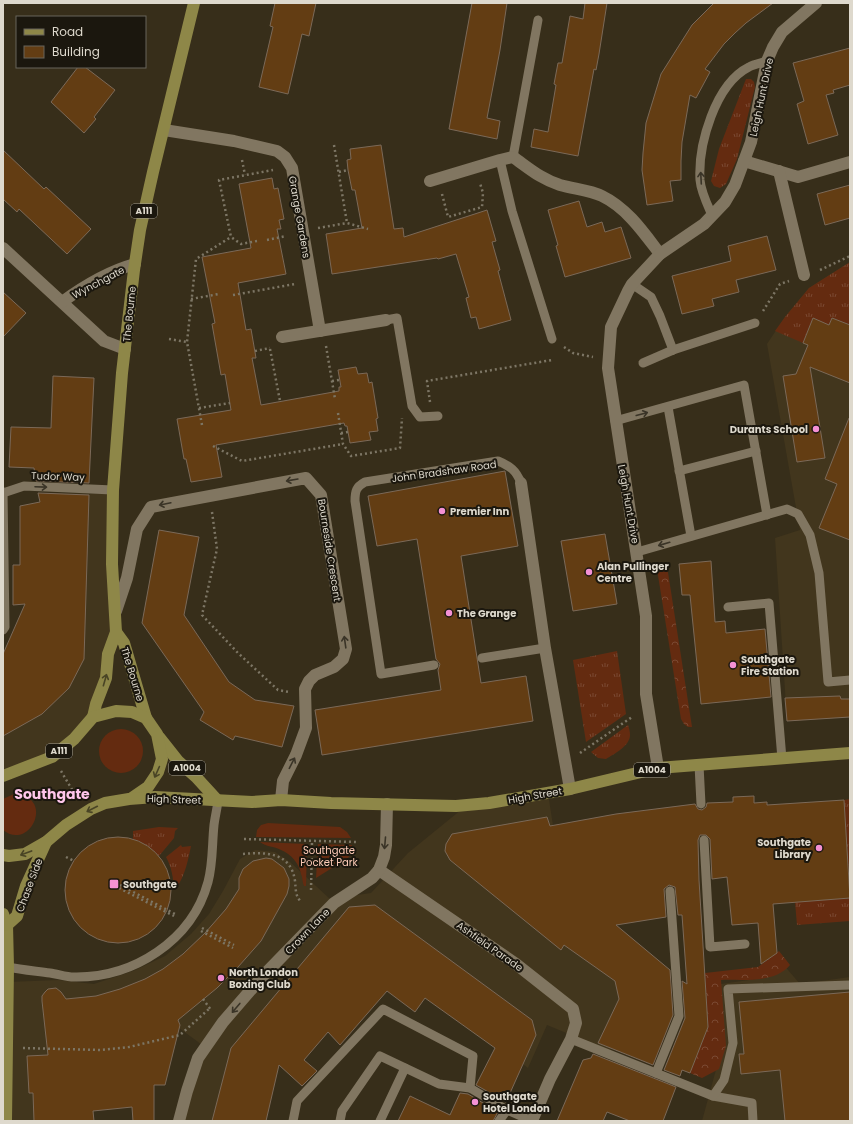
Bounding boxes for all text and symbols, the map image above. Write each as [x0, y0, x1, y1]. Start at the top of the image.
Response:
legend [16, 16, 146, 68]
text: Road [52, 23, 83, 40]
text: Building [52, 43, 100, 60]
street label: Leigh Hunt Drive [746, 56, 777, 138]
one-way arrow [697, 172, 704, 185]
street label: Grange Gardens [285, 175, 314, 259]
road number: A111 [131, 204, 157, 218]
street label: Wynchgate [69, 262, 127, 303]
street label: The Bourne [119, 285, 140, 343]
one-way arrow [635, 410, 648, 417]
place label: Durants School [730, 422, 808, 437]
marker: Durants School [811, 424, 821, 434]
street label: John Bradshaw Road [391, 457, 498, 486]
street label: Leigh Hunt Drive [614, 463, 643, 545]
street label: Tudor Way [31, 468, 85, 485]
one-way arrow [286, 476, 299, 484]
one-way arrow [34, 483, 47, 490]
street label: Bourneside Crescent [314, 498, 345, 603]
one-way arrow [158, 500, 171, 508]
place label: Premier Inn [450, 504, 509, 519]
marker: Premier Inn [437, 506, 447, 516]
one-way arrow [658, 541, 671, 548]
place label: Alan Pullinger Centre [597, 559, 669, 586]
marker: Alan Pullinger Centre [584, 567, 594, 577]
place label: The Grange [457, 606, 516, 621]
marker: The Grange [444, 608, 454, 618]
one-way arrow [341, 636, 349, 649]
street label: The Bourne [117, 645, 148, 703]
place label: Southgate Fire Station [741, 652, 799, 679]
marker: Southgate Fire Station [728, 660, 738, 670]
one-way arrow [102, 674, 109, 687]
road number: A111 [46, 744, 72, 758]
one-way arrow [289, 757, 297, 769]
road number: A1004 [169, 761, 205, 775]
road number: A1004 [634, 763, 670, 777]
one-way arrow [153, 765, 160, 777]
street label: High Street [507, 783, 564, 808]
district label: Southgate [14, 784, 90, 804]
street label: High Street [146, 791, 202, 808]
one-way arrow [86, 806, 98, 813]
place label: Southgate Library [757, 835, 812, 862]
one-way arrow [382, 836, 389, 849]
park label: Southgate Pocket Park [300, 843, 359, 870]
marker: Southgate Library [814, 843, 824, 853]
one-way arrow [20, 849, 32, 857]
street label: Chase Side [12, 856, 47, 914]
place label: Southgate [123, 877, 177, 892]
marker: Southgate [108, 878, 120, 890]
street label: Crown Lane [282, 905, 333, 958]
street label: Ashfield Parade [453, 918, 526, 975]
place label: North London Boxing Club [229, 965, 298, 992]
marker: North London Boxing Club [216, 973, 226, 983]
one-way arrow [231, 1003, 240, 1013]
place label: Southgate Hotel London [483, 1089, 550, 1116]
marker: Southgate Hotel London [470, 1097, 480, 1107]

